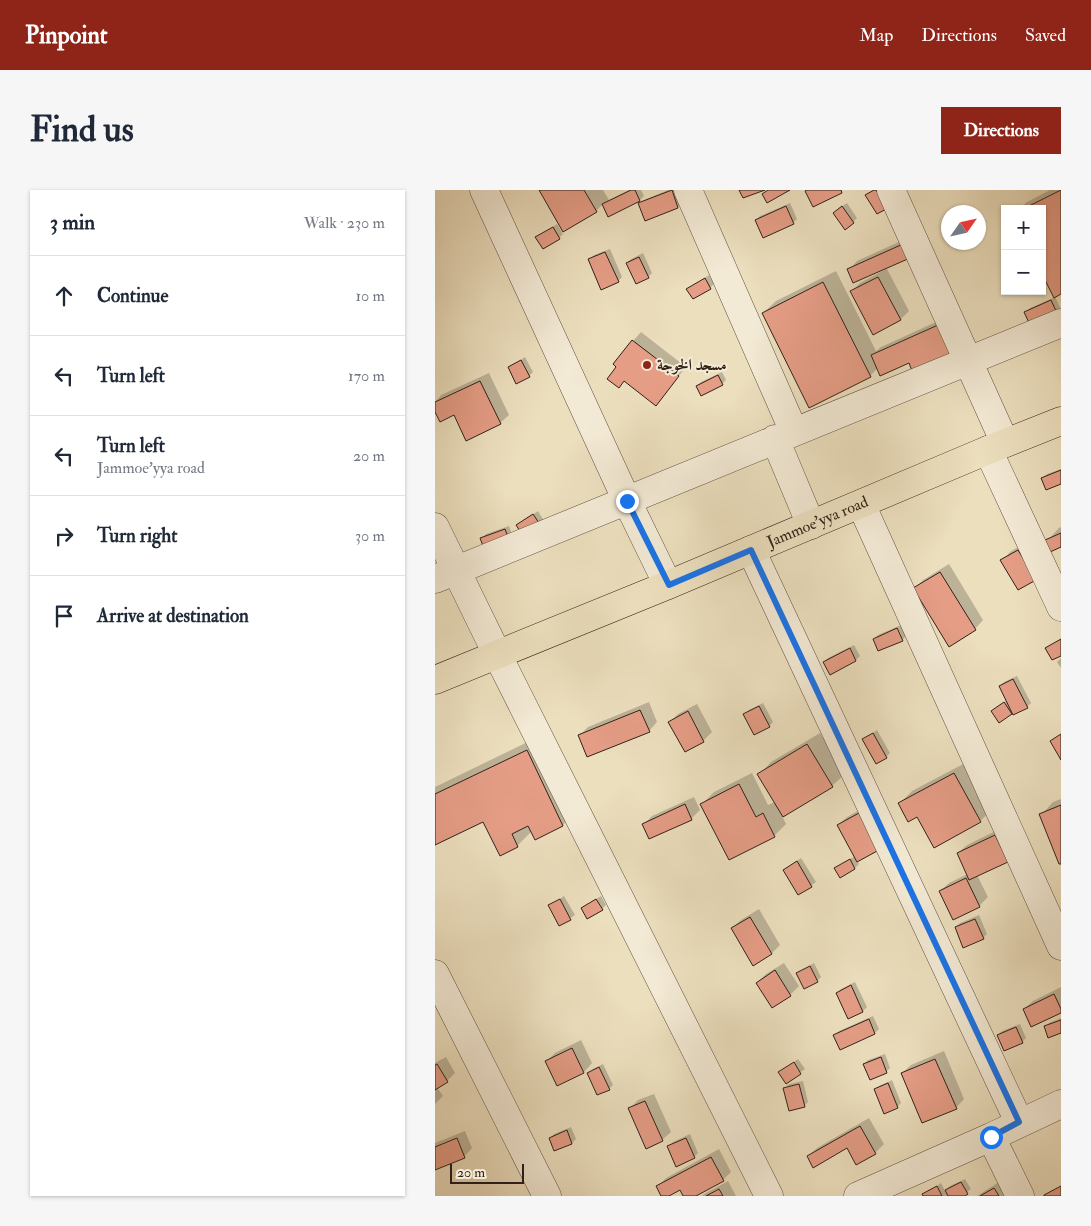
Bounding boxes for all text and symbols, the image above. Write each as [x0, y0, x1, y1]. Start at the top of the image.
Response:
text: Pinpoint [25, 20, 108, 51]
text: Map [860, 24, 893, 47]
text: Directions [921, 24, 997, 47]
text: Saved [1025, 24, 1066, 47]
button: Directions [941, 107, 1061, 154]
text: Find us [30, 108, 134, 152]
north arrow [941, 205, 986, 250]
map controls [1001, 205, 1046, 295]
button: + [1001, 205, 1046, 250]
text: 3 min [50, 209, 95, 236]
text: Walk · 230 m [304, 213, 385, 233]
button: − [1001, 250, 1046, 295]
icon: ahead [50, 282, 78, 310]
text: Continue [97, 284, 168, 308]
text: 10 m [355, 286, 385, 306]
place label: مسجد الخوجة [657, 355, 727, 375]
marker: مسجد الخوجة [641, 359, 653, 371]
icon: left [50, 362, 78, 390]
text: Turn left [97, 364, 165, 388]
text: 170 m [348, 366, 385, 386]
text: Turn left [97, 434, 165, 458]
icon: left [50, 442, 78, 470]
text: 20 m [353, 446, 385, 466]
text: Jammoe'yya road [97, 458, 205, 478]
route end [616, 490, 639, 513]
street label: Jammoe'yya road [763, 492, 871, 553]
icon: right [50, 522, 78, 550]
text: Turn right [97, 524, 177, 548]
text: 30 m [355, 526, 385, 546]
icon: arrive [50, 602, 78, 630]
text: Arrive at destination [97, 604, 249, 628]
route start [980, 1126, 1003, 1149]
scale bar [450, 1161, 524, 1184]
text: 20 m [457, 1164, 485, 1181]

